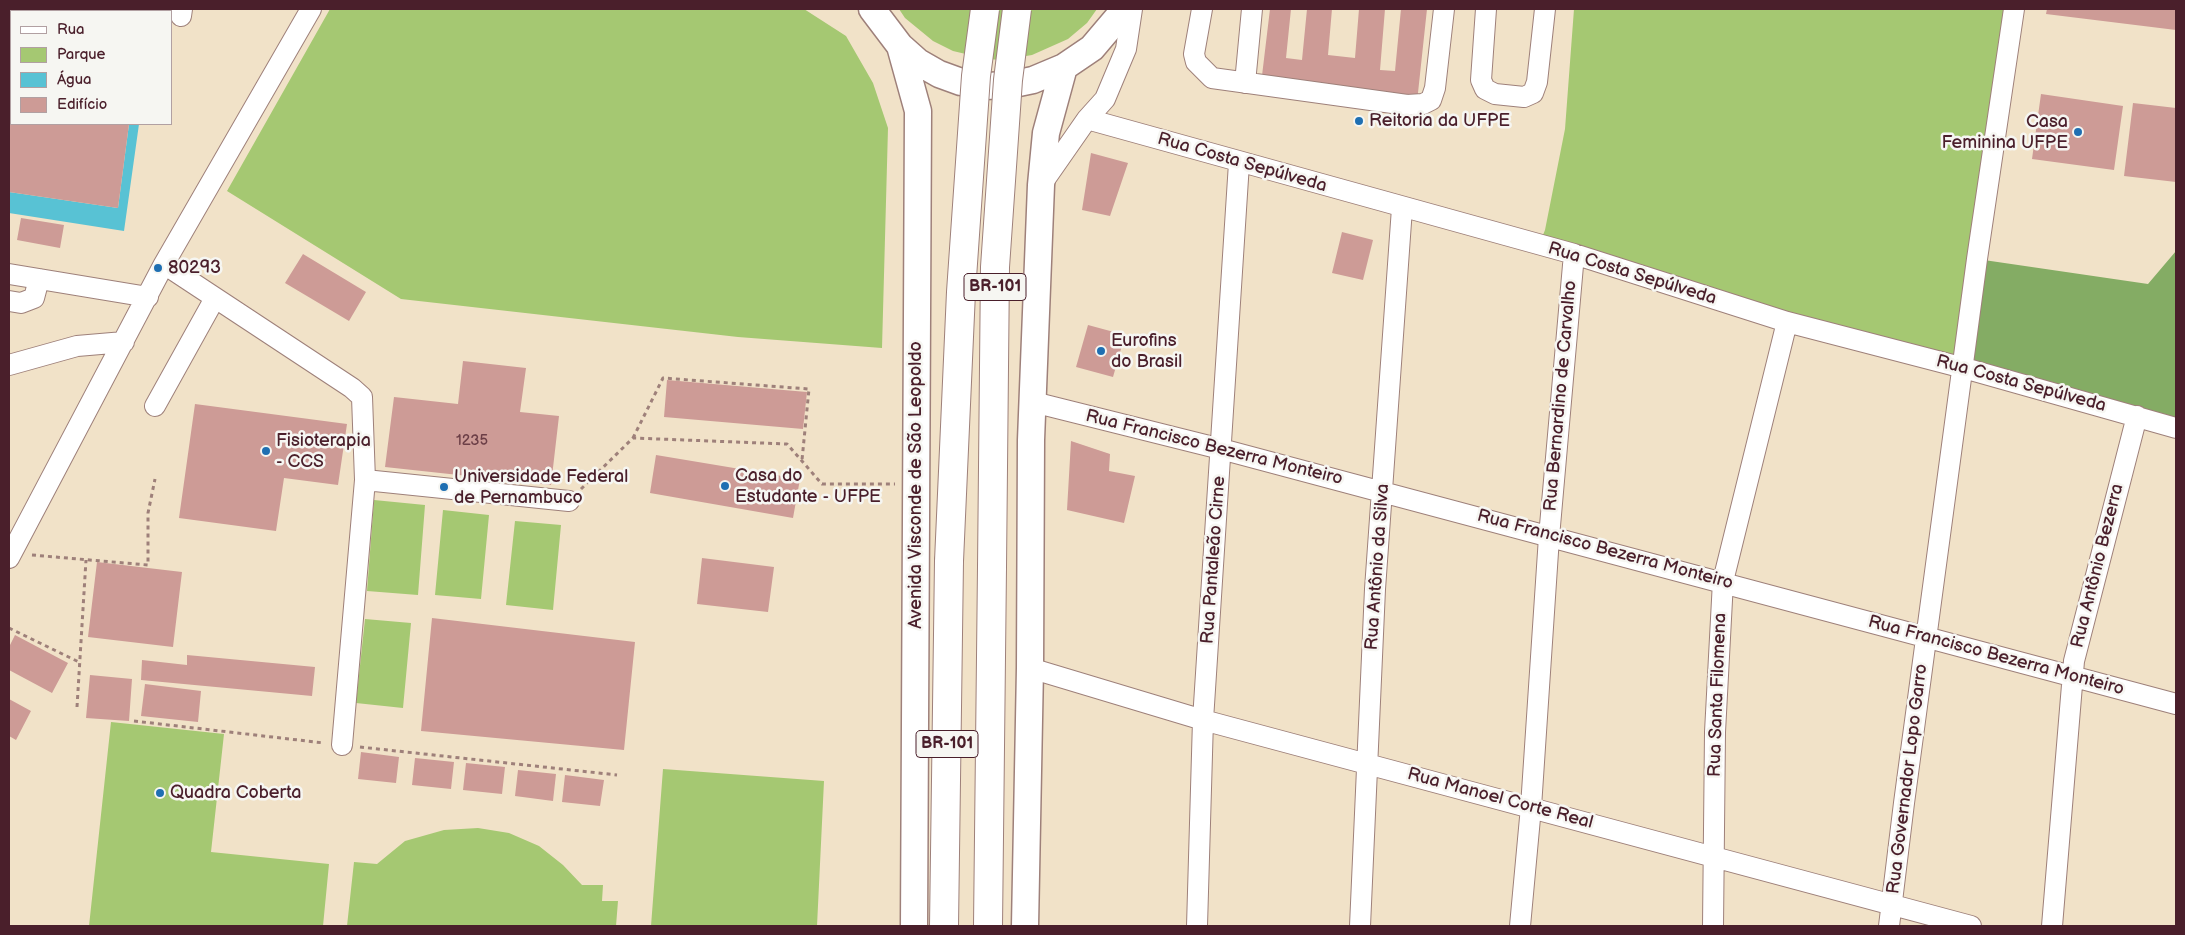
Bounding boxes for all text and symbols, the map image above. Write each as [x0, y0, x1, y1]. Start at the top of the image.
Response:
legend [10, 10, 172, 125]
text: Rua [57, 20, 85, 39]
text: Parque [57, 45, 105, 64]
text: Água [57, 70, 92, 89]
text: Edifício [57, 95, 107, 114]
place label: Reitoria da UFPE [1369, 110, 1510, 132]
place label: Casa Feminina UFPE [1941, 111, 2068, 154]
marker: Reitoria da UFPE [1353, 115, 1365, 127]
marker: Casa Feminina UFPE [2072, 126, 2084, 138]
street label: Rua Costa Sepúlveda [1155, 128, 1329, 198]
street label: Rua Costa Sepúlveda [1545, 238, 1719, 310]
place label: 80293 [168, 257, 221, 279]
marker: 80293 [152, 262, 164, 274]
road number: BR-101 [964, 274, 1026, 300]
street label: Rua Bernardino de Carvalho [1540, 280, 1582, 512]
place label: Eurofins do Brasil [1111, 330, 1182, 372]
street label: Avenida Visconde de São Leopoldo [905, 341, 927, 629]
marker: Eurofins do Brasil [1095, 345, 1107, 357]
street label: Rua Costa Sepúlveda [1934, 351, 2108, 417]
street label: Rua Francisco Bezerra Monteiro [1083, 406, 1345, 490]
place label: Fisioterapia - CCS [276, 430, 371, 472]
house number: 1235 [456, 432, 488, 450]
marker: Fisioterapia - CCS [260, 445, 272, 457]
place label: Casa do Estudante - UFPE [735, 465, 881, 508]
place label: Universidade Federal de Pernambuco [454, 466, 628, 508]
street label: Rua Pantaleão Cirne [1197, 475, 1231, 645]
marker: Casa do Estudante - UFPE [719, 480, 731, 492]
marker: Universidade Federal de Pernambuco [438, 481, 450, 493]
street label: Rua Antônio Bezerra [2067, 482, 2129, 650]
street label: Rua Antônio da Silva [1361, 483, 1395, 651]
street label: Rua Francisco Bezerra Monteiro [1475, 505, 1735, 595]
street label: Rua Francisco Bezerra Monteiro [1866, 611, 2126, 701]
street label: Rua Santa Filomena [1704, 613, 1732, 777]
street label: Rua Governador Lopo Garro [1883, 663, 1933, 895]
road number: BR-101 [916, 731, 978, 758]
street label: Rua Manoel Corte Real [1405, 764, 1595, 834]
place label: Quadra Coberta [170, 782, 301, 804]
marker: Quadra Coberta [154, 787, 166, 799]

